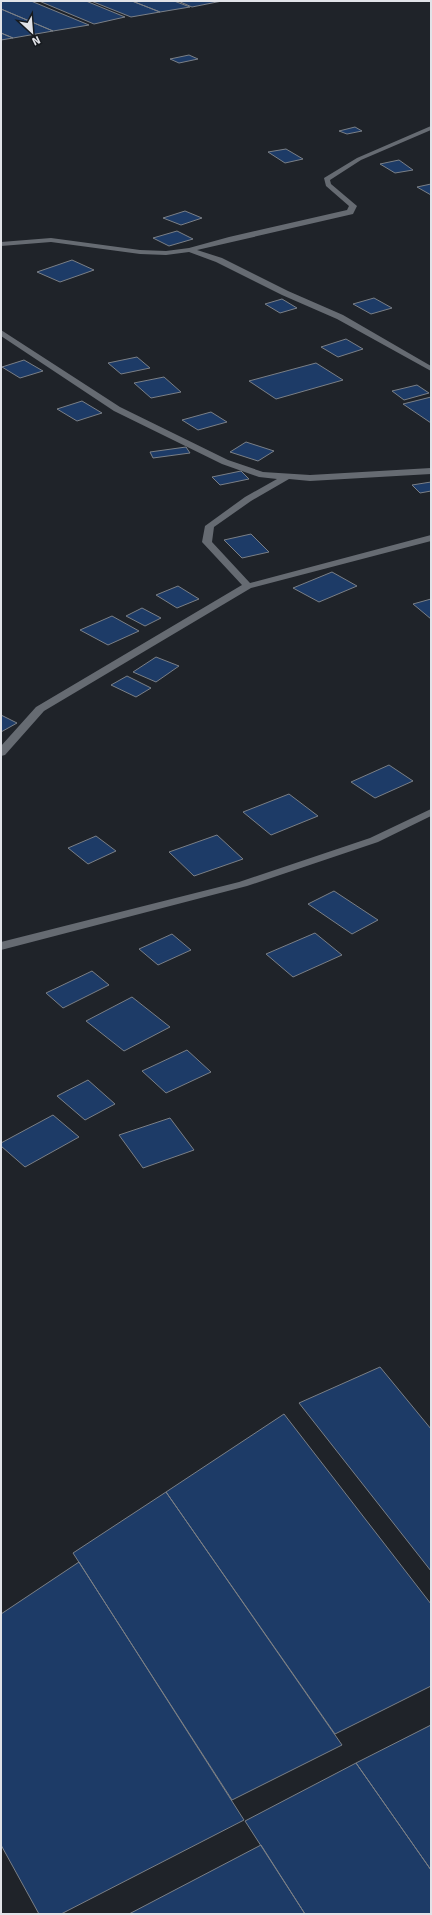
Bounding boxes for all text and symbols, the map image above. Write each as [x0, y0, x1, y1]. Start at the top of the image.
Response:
north arrow [12, 12, 52, 52]
text: N [30, 33, 42, 48]

